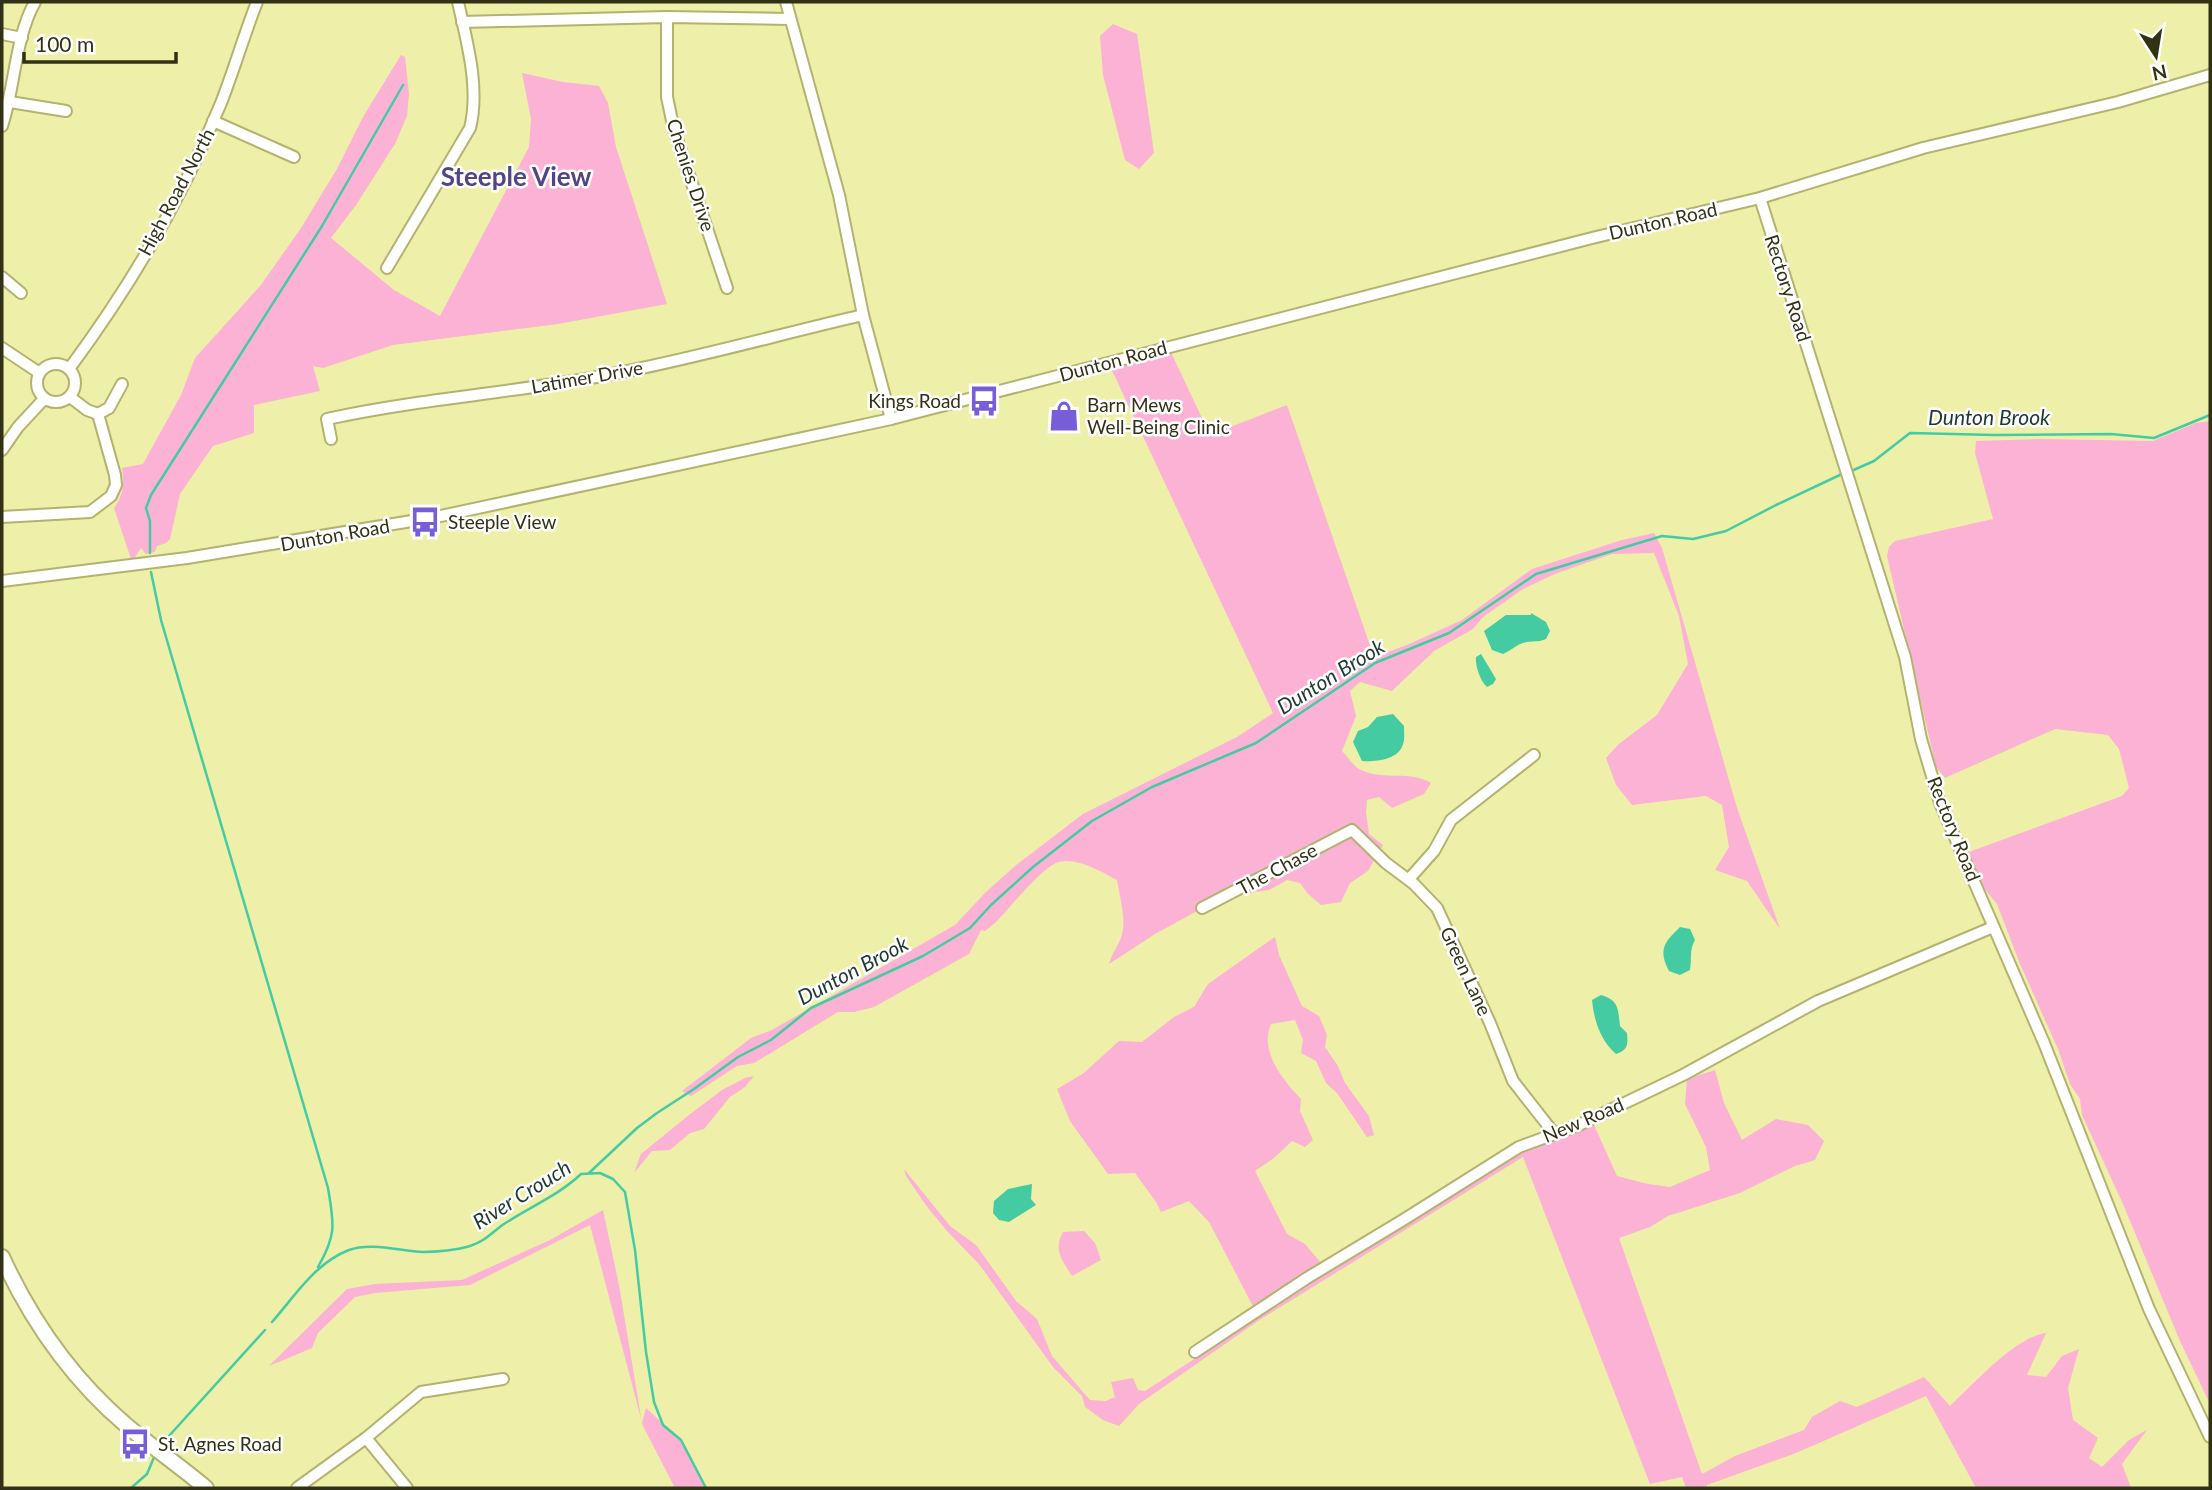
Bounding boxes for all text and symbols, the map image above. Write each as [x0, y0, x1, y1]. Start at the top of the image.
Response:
scale bar [24, 21, 177, 65]
north arrow [2121, 21, 2191, 91]
text: 100 m [35, 31, 94, 56]
text: N [2150, 60, 2169, 86]
street label: Chenies Drive [662, 116, 720, 234]
street label: High Road North [132, 124, 219, 259]
district label: Steeple View [441, 160, 591, 192]
street label: Dunton Road [1606, 197, 1719, 244]
street label: Rectory Road [1760, 231, 1817, 344]
street label: Dunton Road [1057, 335, 1169, 386]
street label: Latimer Drive [529, 355, 645, 398]
bus stop icon: Kings Road [967, 384, 1001, 418]
place label: Kings Road [868, 389, 961, 412]
place label: Barn Mews Well-Being Clinic [1087, 393, 1230, 438]
shop icon: Barn Mews Well-Being Clinic [1047, 399, 1081, 433]
water label: Dunton Brook [1928, 404, 2051, 429]
bus stop icon: Steeple View [408, 505, 442, 539]
place label: Steeple View [448, 510, 556, 533]
street label: Dunton Road [278, 514, 391, 555]
water label: Dunton Brook [1272, 632, 1389, 719]
street label: Rectory Road [1923, 773, 1986, 885]
street label: The Chase [1233, 838, 1321, 899]
street label: Green Lane [1436, 923, 1497, 1019]
water label: Dunton Brook [793, 930, 913, 1009]
street label: New Road [1539, 1092, 1627, 1147]
water label: River Crouch [468, 1154, 575, 1234]
bus stop icon: St. Agnes Road [118, 1427, 152, 1461]
place label: St. Agnes Road [158, 1432, 282, 1455]

